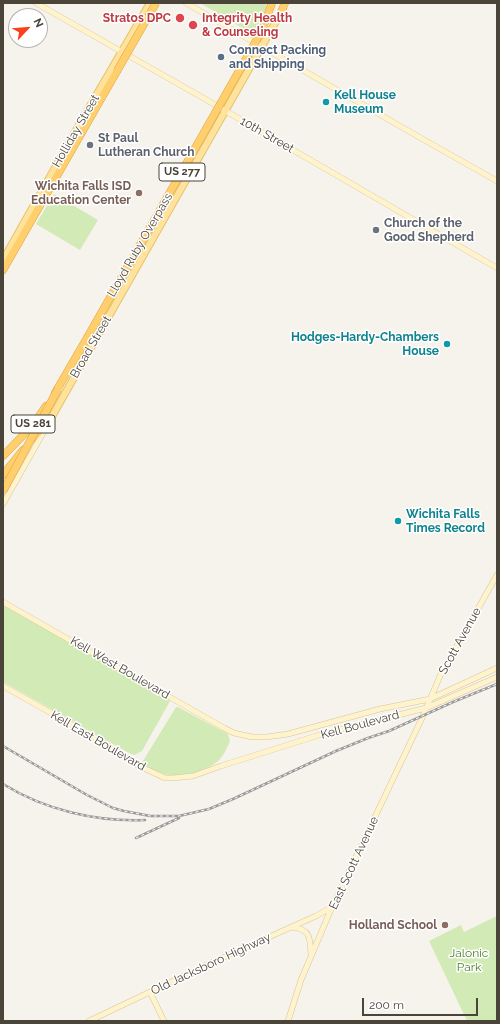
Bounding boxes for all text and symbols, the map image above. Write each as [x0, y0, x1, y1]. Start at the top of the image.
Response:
north arrow [8, 8, 48, 48]
place label: Stratos DPC [103, 11, 171, 25]
place label: Integrity Health & Counseling [202, 11, 292, 39]
marker: Stratos DPC [174, 12, 186, 24]
text: N [31, 16, 46, 30]
marker: Integrity Health & Counseling [187, 19, 199, 31]
place label: Connect Packing and Shipping [229, 43, 326, 71]
marker: Connect Packing and Shipping [216, 52, 226, 62]
place label: Kell House Museum [334, 88, 396, 116]
street label: Holliday Street [49, 92, 103, 170]
marker: Kell House Museum [321, 97, 331, 107]
street label: 10th Street [237, 114, 297, 156]
place label: St Paul Lutheran Church [98, 131, 195, 159]
marker: St Paul Lutheran Church [85, 140, 95, 150]
road number: US 277 [159, 163, 205, 181]
place label: Wichita Falls ISD Education Center [31, 179, 131, 207]
marker: Wichita Falls ISD Education Center [134, 188, 144, 198]
street label: Lloyd Ruby Overpass [104, 190, 176, 300]
place label: Church of the Good Shepherd [384, 216, 474, 244]
marker: Church of the Good Shepherd [371, 225, 381, 235]
street label: Broad Street [67, 313, 115, 381]
place label: Hodges-Hardy-Chambers House [291, 330, 439, 358]
marker: Hodges-Hardy-Chambers House [442, 339, 452, 349]
road number: US 281 [11, 415, 55, 433]
place label: Wichita Falls Times Record [406, 507, 485, 535]
marker: Wichita Falls Times Record [393, 516, 403, 526]
street label: Scott Avenue [436, 605, 484, 677]
street label: Kell West Boulevard [68, 634, 172, 702]
street label: Kell East Boulevard [48, 708, 148, 774]
street label: Kell Boulevard [319, 708, 401, 742]
street label: East Scott Avenue [326, 814, 382, 912]
place label: Holland School [349, 918, 437, 932]
marker: Holland School [440, 920, 450, 930]
street label: Old Jacksboro Highway [149, 930, 273, 998]
park label: Jalonic Park [450, 946, 488, 974]
scale bar [364, 990, 480, 1016]
text: 200 m [369, 998, 404, 1012]

